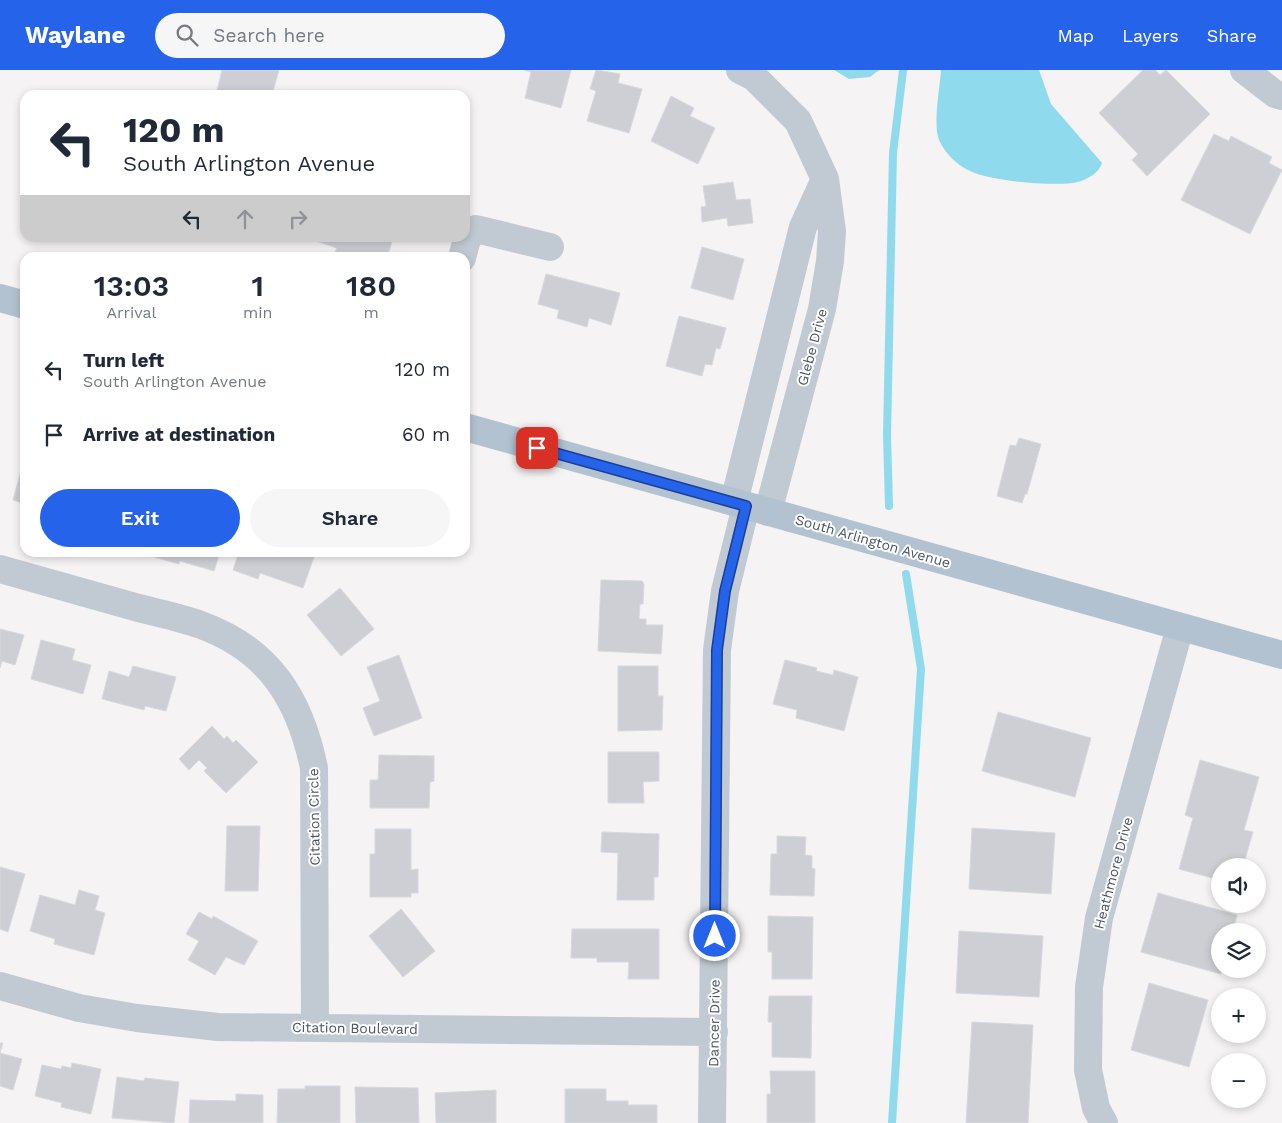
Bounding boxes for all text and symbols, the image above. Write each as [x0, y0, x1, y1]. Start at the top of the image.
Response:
search box [155, 13, 505, 58]
text: Waylane [25, 21, 125, 49]
icon: search [173, 21, 201, 49]
text: Search here [213, 24, 325, 47]
text: Map [1057, 25, 1094, 46]
text: Layers [1122, 25, 1179, 46]
text: Share [1207, 25, 1257, 46]
text: 120 m [123, 109, 224, 151]
icon: left [40, 110, 105, 175]
text: South Arlington Avenue [123, 151, 375, 176]
icon: left [178, 205, 206, 233]
icon: ahead [231, 205, 259, 233]
icon: right [284, 205, 312, 233]
text: 13:03 [94, 268, 169, 303]
text: 1 [251, 268, 264, 303]
text: 180 [346, 268, 396, 303]
text: Arrival [106, 303, 156, 322]
text: min [243, 303, 272, 322]
text: m [364, 303, 379, 322]
street label: Glebe Drive [794, 307, 830, 387]
text: Turn left [83, 349, 164, 372]
icon: left [40, 356, 68, 384]
text: 120 m [395, 358, 450, 381]
text: South Arlington Avenue [83, 372, 266, 391]
icon: arrive [40, 421, 68, 449]
text: Arrive at destination [83, 423, 275, 446]
text: 60 m [402, 423, 450, 446]
pin [516, 427, 558, 469]
icon: arrive [523, 434, 551, 462]
button: Exit [40, 489, 240, 547]
button: Share [250, 489, 450, 547]
street label: South Arlington Avenue [794, 511, 952, 571]
street label: Citation Circle [305, 768, 323, 866]
street label: Heathmore Drive [1090, 815, 1136, 931]
map controls [1211, 858, 1266, 1108]
button: sound [1211, 858, 1266, 913]
position arrow [688, 909, 740, 961]
button: layers [1211, 923, 1266, 978]
street label: Dancer Drive [705, 979, 723, 1067]
button: + [1211, 988, 1266, 1043]
street label: Citation Boulevard [292, 1019, 418, 1037]
button: − [1211, 1053, 1266, 1108]

